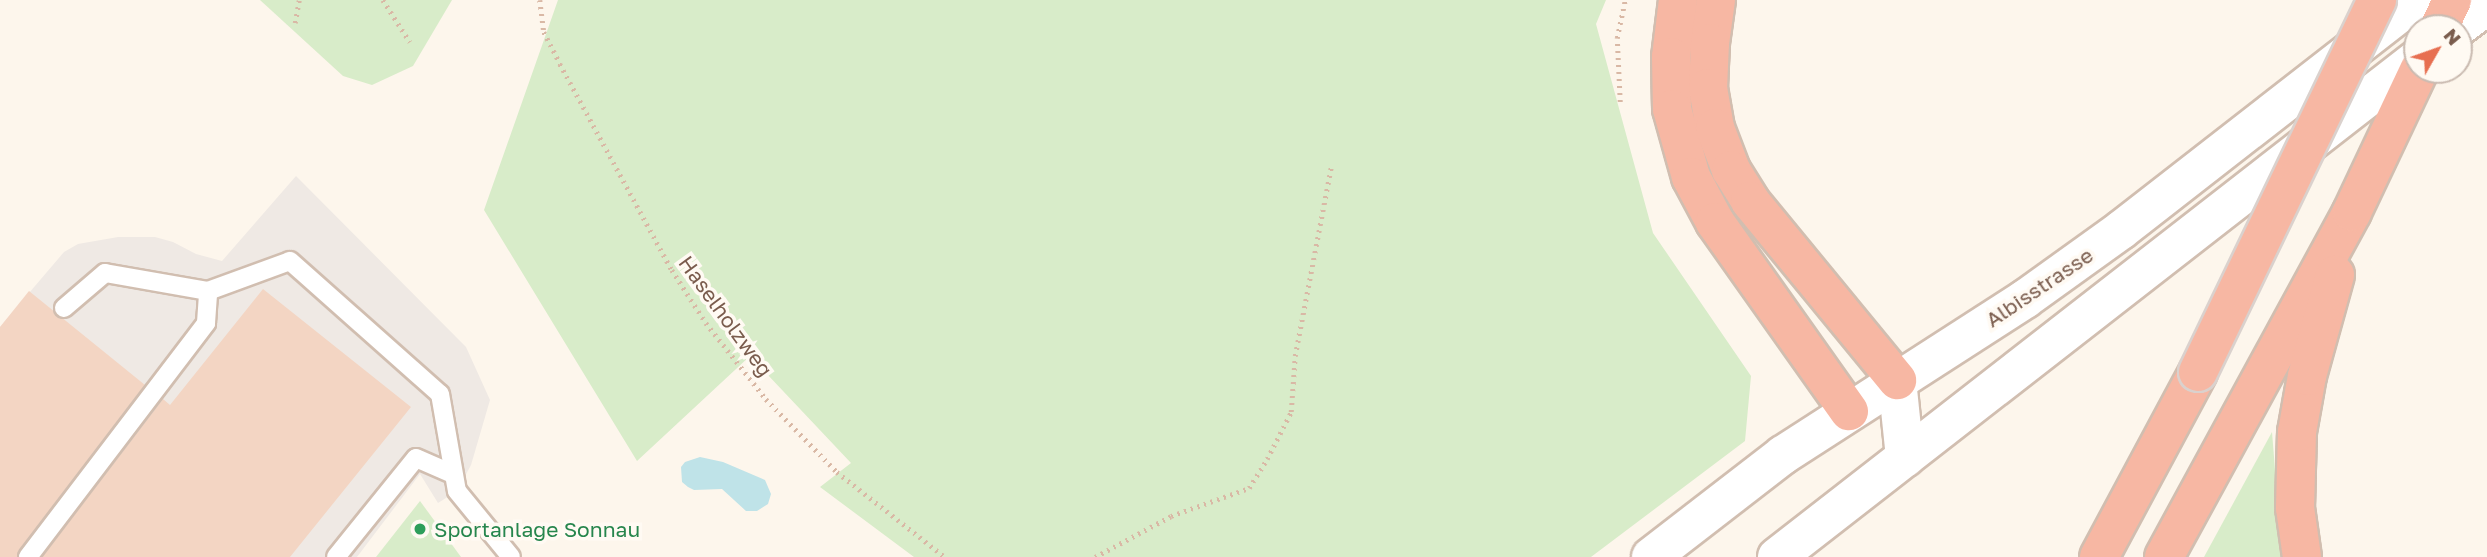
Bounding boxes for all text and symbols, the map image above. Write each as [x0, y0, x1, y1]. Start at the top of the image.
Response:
north arrow [2403, 14, 2473, 84]
text: N [2439, 24, 2466, 49]
street label: Albisstrasse [1981, 242, 2097, 332]
street label: Haselholzweg [674, 251, 778, 381]
place label: Sportanlage Sonnau [434, 516, 640, 542]
marker: Sportanlage Sonnau [412, 521, 428, 537]

